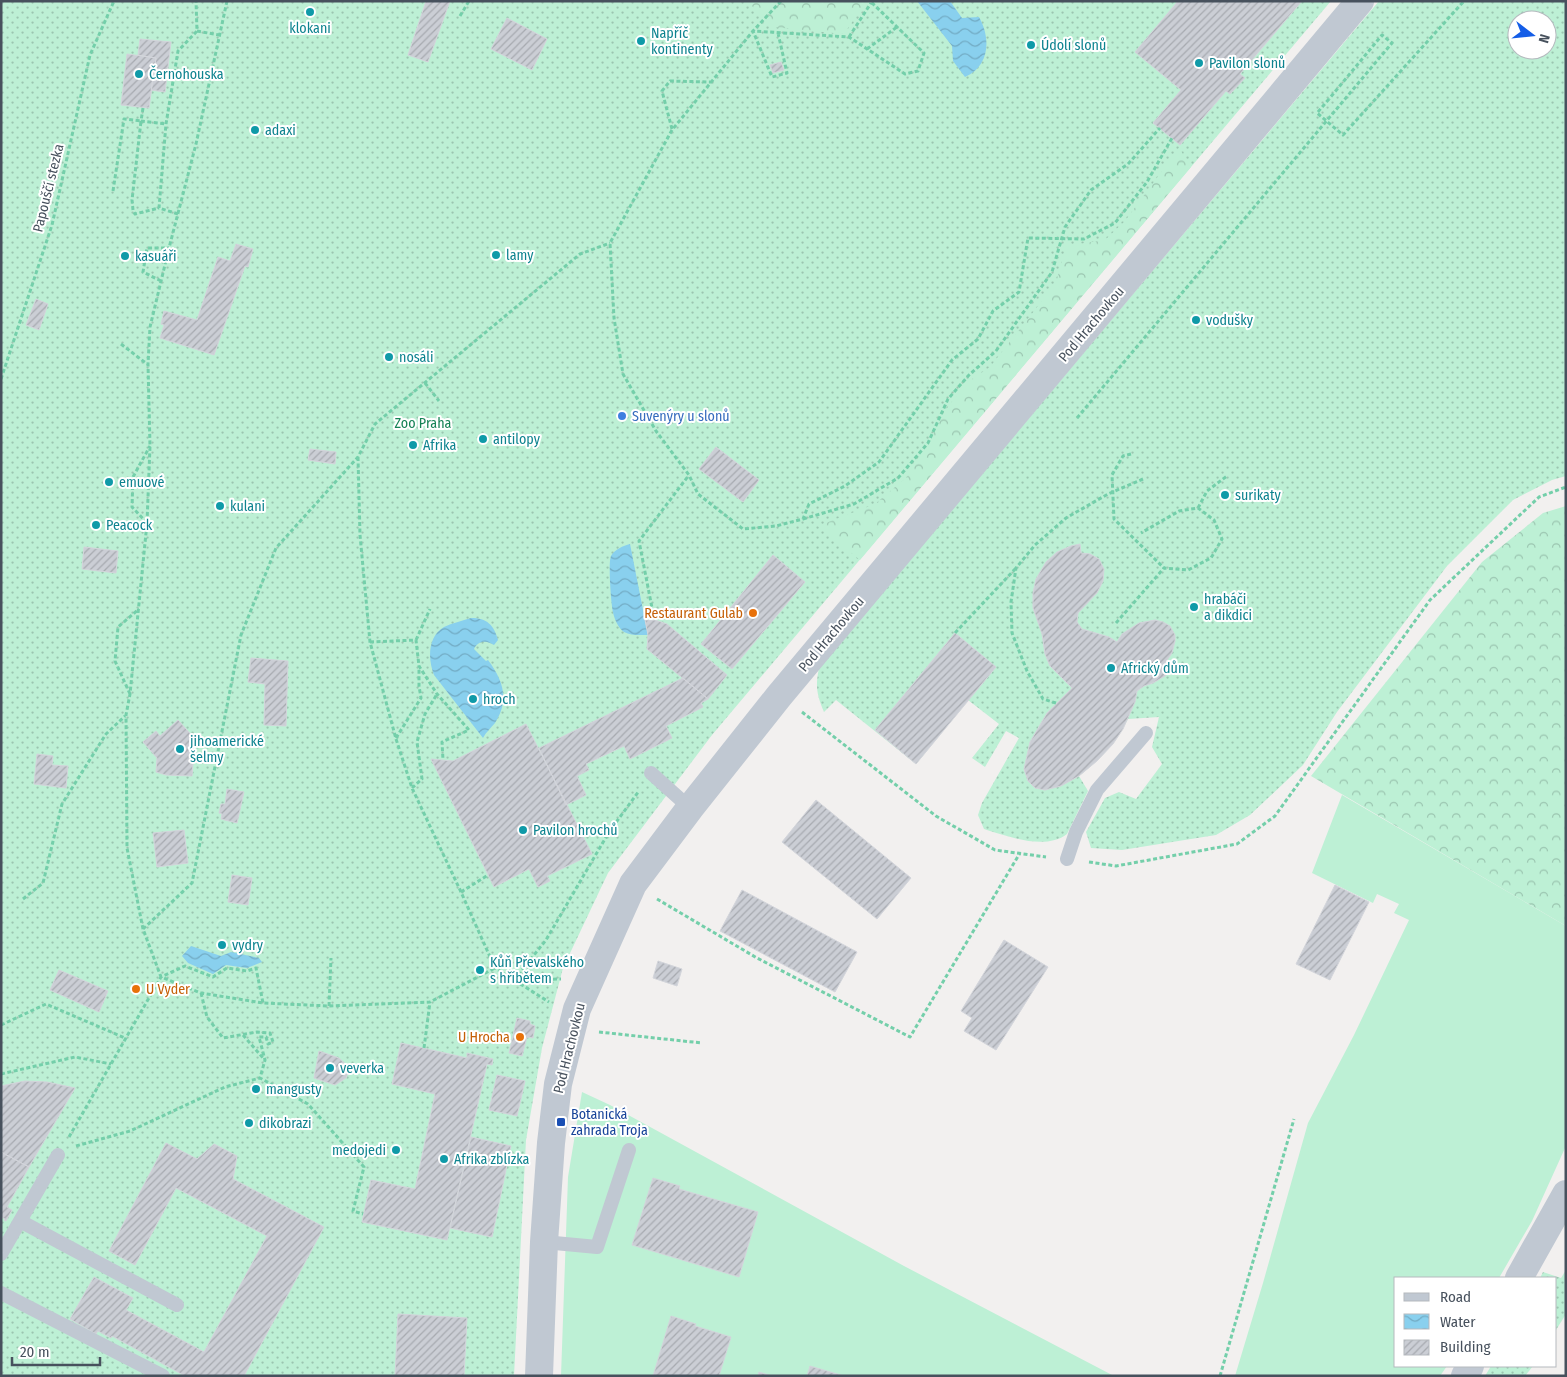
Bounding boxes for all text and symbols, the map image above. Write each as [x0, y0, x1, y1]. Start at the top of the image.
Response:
marker: klokani [304, 6, 316, 18]
north arrow [1507, 10, 1557, 60]
place label: klokani [289, 20, 331, 37]
place label: Napříč kontinenty [651, 25, 713, 58]
text: N [1535, 32, 1553, 45]
marker: Napříč kontinenty [635, 35, 647, 47]
place label: Údolí slonů [1041, 36, 1106, 54]
marker: Údolí slonů [1025, 39, 1037, 51]
place label: Pavilon slonů [1209, 55, 1285, 72]
marker: Pavilon slonů [1193, 57, 1205, 69]
place label: Černohouska [149, 65, 224, 83]
marker: Černohouska [133, 68, 145, 80]
place label: adaxi [265, 122, 296, 139]
marker: adaxi [249, 124, 261, 136]
street label: Papouščí stezka [29, 142, 68, 234]
place label: lamy [506, 247, 534, 264]
place label: kasuáři [135, 248, 177, 265]
marker: lamy [490, 249, 502, 261]
marker: kasuáři [119, 250, 131, 262]
street label: Pod Hrachovkou [1055, 283, 1128, 365]
place label: vodušky [1206, 312, 1254, 329]
marker: vodušky [1190, 314, 1202, 326]
place label: nosáli [399, 349, 434, 366]
marker: nosáli [383, 351, 395, 363]
place label: Suvenýry u slonů [632, 408, 730, 425]
marker: Suvenýry u slonů [616, 410, 628, 422]
park label: Zoo Praha [395, 415, 452, 432]
place label: antilopy [493, 431, 541, 448]
marker: antilopy [477, 433, 489, 445]
place label: Afrika [423, 437, 456, 454]
marker: Afrika [407, 439, 419, 451]
place label: emuové [119, 474, 164, 491]
marker: emuové [103, 476, 115, 488]
place label: surikaty [1235, 487, 1281, 504]
marker: surikaty [1219, 489, 1231, 501]
place label: kulani [230, 498, 265, 515]
marker: kulani [214, 500, 226, 512]
place label: Peacock [106, 517, 153, 534]
marker: Peacock [90, 519, 102, 531]
place label: hrabáči a dikdici [1204, 591, 1252, 624]
street label: Pod Hrachovkou [795, 593, 868, 675]
marker: hrabáči a dikdici [1188, 601, 1200, 613]
place label: Restaurant Gulab [644, 605, 743, 622]
marker: Restaurant Gulab [747, 607, 759, 619]
place label: Africký dům [1121, 660, 1189, 677]
marker: Africký dům [1105, 662, 1117, 674]
place label: hroch [483, 691, 516, 708]
marker: hroch [467, 693, 479, 705]
place label: jihoamerické šelmy [189, 733, 264, 766]
marker: jihoamerické šelmy [174, 743, 186, 755]
place label: Pavilon hrochů [533, 822, 618, 839]
marker: Pavilon hrochů [517, 824, 529, 836]
place label: vydry [232, 937, 264, 954]
marker: vydry [216, 939, 228, 951]
place label: Kůň Převalského s hříbětem [490, 954, 584, 987]
marker: Kůň Převalského s hříbětem [474, 964, 486, 976]
place label: U Vyder [146, 981, 190, 998]
marker: U Vyder [130, 983, 142, 995]
street label: Pod Hrachovkou [550, 1001, 589, 1095]
place label: U Hrocha [458, 1029, 510, 1046]
marker: U Hrocha [514, 1031, 526, 1043]
place label: veverka [340, 1060, 384, 1077]
marker: veverka [324, 1062, 336, 1074]
place label: mangusty [266, 1081, 322, 1098]
marker: mangusty [250, 1083, 262, 1095]
place label: Botanická zahrada Troja [571, 1106, 648, 1139]
place label: dikobrazi [259, 1115, 312, 1132]
marker: Botanická zahrada Troja [555, 1116, 567, 1128]
marker: dikobrazi [243, 1117, 255, 1129]
place label: medojedi [332, 1142, 386, 1159]
marker: medojedi [390, 1144, 402, 1156]
place label: Afrika zblízka [454, 1151, 530, 1168]
marker: Afrika zblízka [438, 1153, 450, 1165]
legend [1394, 1277, 1557, 1367]
text: Road [1440, 1288, 1471, 1306]
text: Water [1440, 1313, 1476, 1331]
scale bar [12, 1334, 100, 1366]
text: Building [1440, 1338, 1491, 1356]
text: 20 m [20, 1343, 50, 1361]

